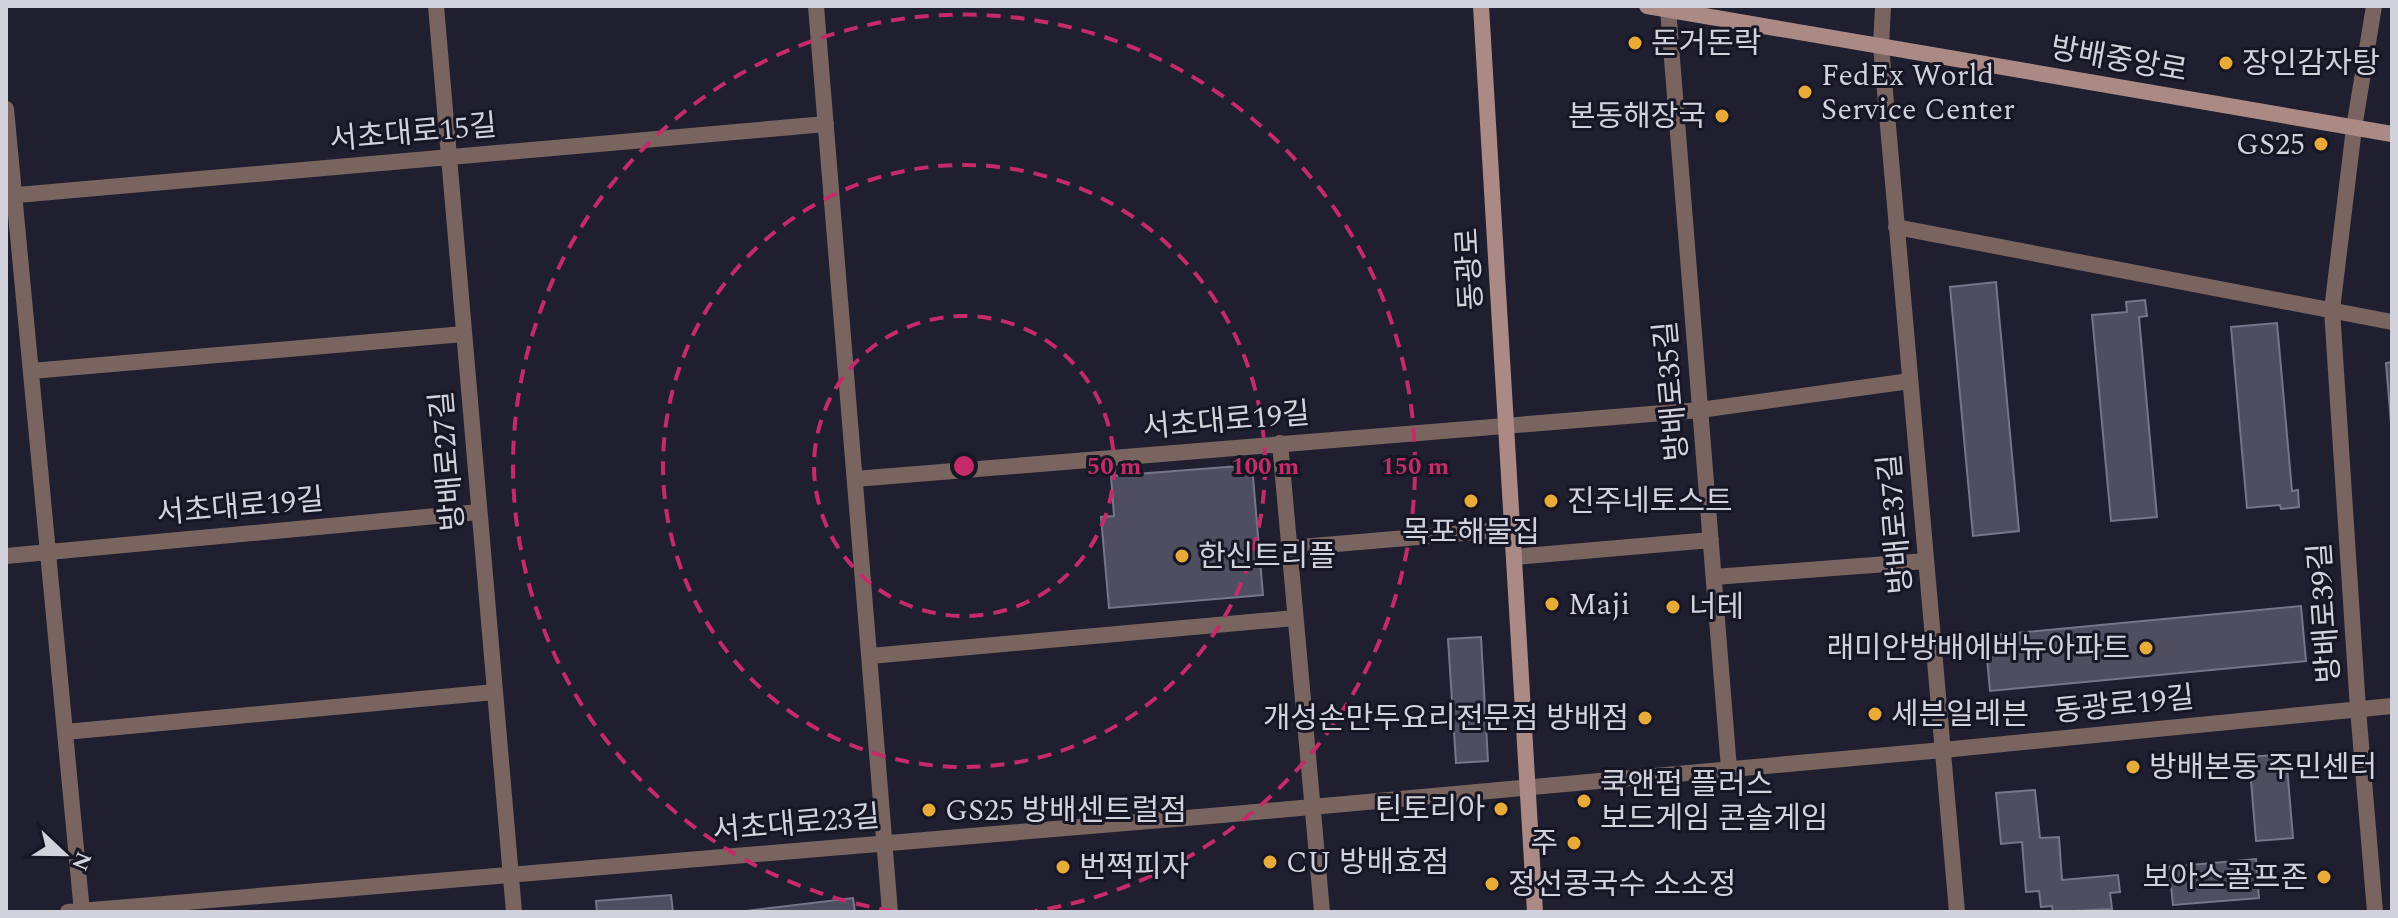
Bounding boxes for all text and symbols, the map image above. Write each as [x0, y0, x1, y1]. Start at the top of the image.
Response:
place label: 돈거돈락 [1651, 21, 1761, 67]
street label: 방배중앙로 [2047, 25, 2191, 95]
marker: 돈거돈락 [1626, 34, 1644, 52]
place label: 장인감자탕 [2242, 41, 2380, 87]
place label: FedEx World Service Center [1821, 53, 2015, 133]
marker: 장인감자탕 [2217, 54, 2235, 72]
marker: FedEx World Service Center [1796, 83, 1814, 101]
place label: 본동해장국 [1568, 94, 1706, 140]
street label: 서초대로15길 [327, 103, 499, 163]
marker: 본동해장국 [1713, 107, 1731, 125]
place label: GS25 [2236, 122, 2305, 168]
marker: GS25 [2312, 135, 2330, 153]
street label: 동광로 [1445, 226, 1495, 312]
street label: 방배로35길 [1643, 319, 1701, 463]
street label: 방배로27길 [419, 389, 477, 533]
street label: 서초대로19길 [1140, 391, 1312, 451]
text: 50 m [1087, 449, 1142, 485]
text: 100 m [1231, 449, 1299, 485]
text: 150 m [1381, 449, 1449, 485]
centre of rings [950, 452, 978, 480]
street label: 방배로37길 [1867, 452, 1925, 596]
street label: 서초대로19길 [154, 477, 326, 537]
place label: 진주네토스트 [1567, 479, 1733, 525]
marker: 목포해물집 [1462, 492, 1480, 510]
marker: 진주네토스트 [1542, 492, 1560, 510]
place label: 목포해물집 [1402, 510, 1540, 556]
place label: 한신트리플 [1198, 534, 1336, 580]
street label: 방배로39길 [2297, 541, 2353, 685]
marker: 한신트리플 [1173, 547, 1191, 565]
place label: Maji [1568, 582, 1630, 628]
place label: 너테 [1689, 585, 1744, 631]
marker: Maji [1543, 595, 1561, 613]
marker: 너테 [1664, 598, 1682, 616]
place label: 래미안방배에버뉴아파트 [1826, 626, 2130, 672]
marker: 래미안방배에버뉴아파트 [2137, 639, 2155, 657]
street label: 동광로19길 [2052, 675, 2196, 735]
place label: 세븐일레븐 [1891, 692, 2029, 738]
place label: 개성손만두요리전문점 방배점 [1263, 696, 1629, 742]
marker: 세븐일레븐 [1866, 705, 1884, 723]
marker: 개성손만두요리전문점 방배점 [1636, 709, 1654, 727]
place label: 방배본동 주민센터 [2149, 745, 2377, 791]
marker: 방배본동 주민센터 [2124, 758, 2142, 776]
place label: 쿡앤펍 플러스 보드게임 콘솔게임 [1600, 762, 1828, 842]
place label: 틴토리아 [1375, 787, 1485, 833]
place label: GS25 방배센트럴점 [945, 788, 1187, 834]
marker: 쿡앤펍 플러스 보드게임 콘솔게임 [1575, 792, 1593, 810]
street label: 서초대로23길 [710, 794, 882, 854]
marker: 틴토리아 [1492, 800, 1510, 818]
marker: GS25 방배센트럴점 [920, 801, 938, 819]
north arrow [24, 814, 104, 894]
place label: 주 [1530, 821, 1558, 867]
marker: 주 [1565, 834, 1583, 852]
place label: CU 방배효점 [1286, 840, 1449, 886]
place label: 번쩍피자 [1079, 845, 1189, 891]
text: N [62, 846, 100, 875]
marker: CU 방배효점 [1261, 853, 1279, 871]
place label: 보아스골프존 [2142, 855, 2308, 901]
marker: 번쩍피자 [1054, 858, 1072, 876]
place label: 정선콩국수 소소정 [1508, 862, 1736, 908]
marker: 보아스골프존 [2315, 868, 2333, 886]
marker: 정선콩국수 소소정 [1483, 875, 1501, 893]

